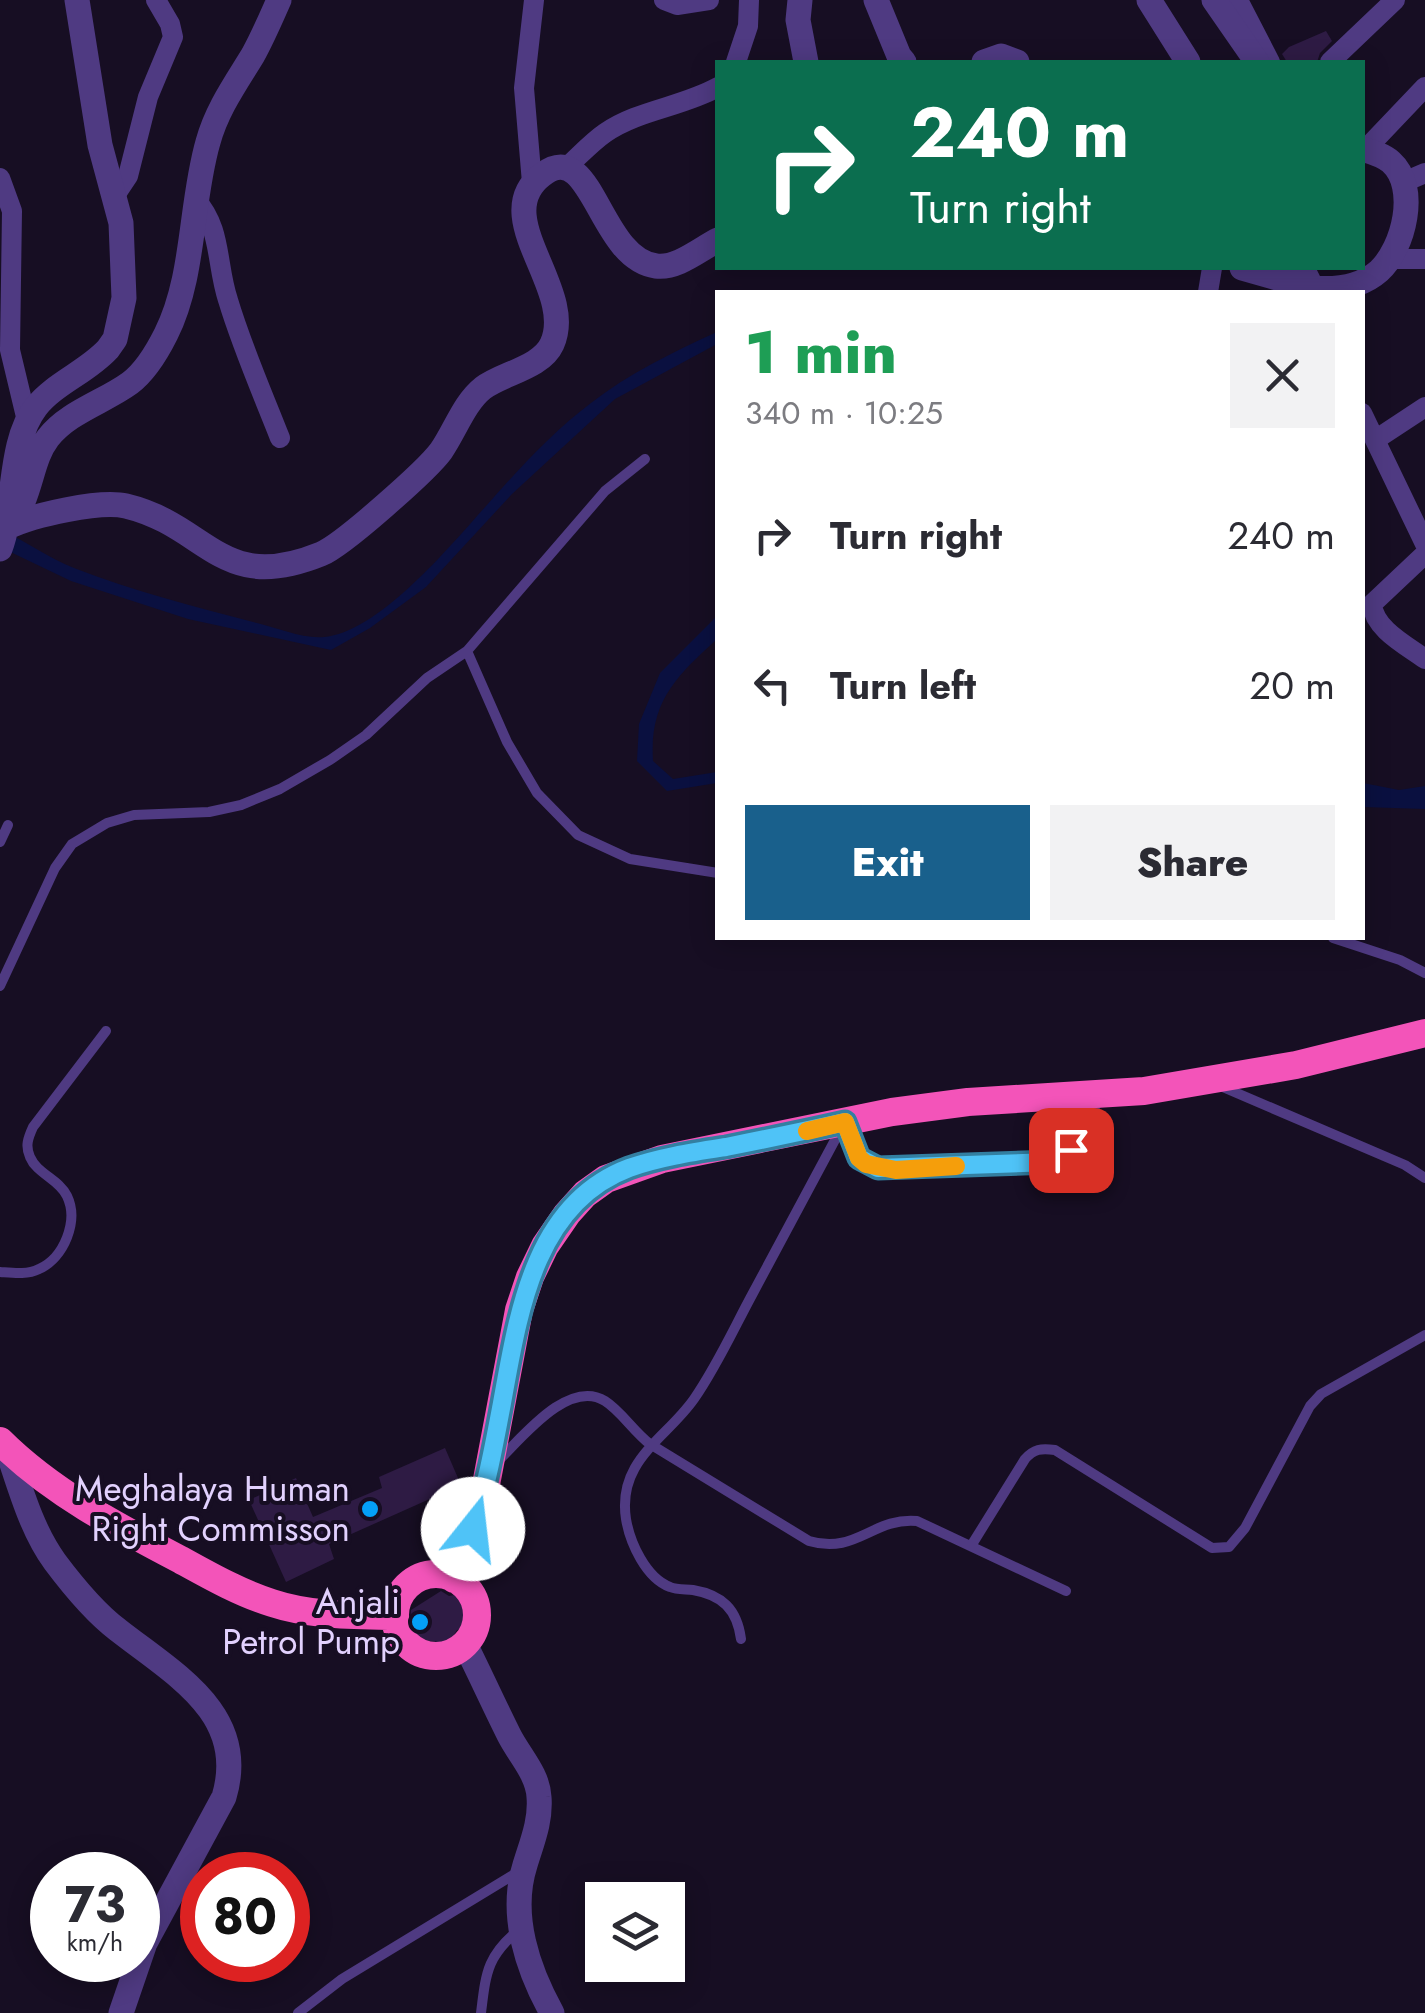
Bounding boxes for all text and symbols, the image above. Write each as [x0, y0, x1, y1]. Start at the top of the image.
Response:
text: 240 m [910, 82, 1130, 183]
icon: right [745, 100, 875, 230]
text: Turn right [910, 175, 1091, 240]
text: 1 min [745, 309, 897, 396]
button: close [1230, 323, 1335, 428]
text: 340 m · 10:25 [745, 390, 943, 436]
icon: right [745, 508, 800, 563]
text: Turn right [830, 508, 1002, 563]
text: 240 m [1227, 508, 1335, 563]
icon: left [745, 658, 800, 713]
text: Turn left [830, 658, 976, 713]
text: 20 m [1250, 658, 1335, 713]
button: Exit [745, 805, 1030, 920]
button: Share [1050, 805, 1335, 920]
pin [1029, 1108, 1114, 1193]
icon: arrive [1044, 1123, 1099, 1178]
place label: Meghalaya Human Right Commisson [75, 1464, 350, 1554]
position arrow [421, 1477, 525, 1581]
marker: Meghalaya Human Right Commisson [359, 1498, 381, 1520]
place label: Anjali Petrol Pump [222, 1577, 400, 1667]
marker: Anjali Petrol Pump [409, 1611, 431, 1633]
speed limit sign: 80 [180, 1852, 310, 1982]
text: 73 [64, 1868, 126, 1941]
map controls [585, 1882, 685, 1982]
button: layers [585, 1882, 685, 1982]
text: km/h [67, 1924, 123, 1960]

